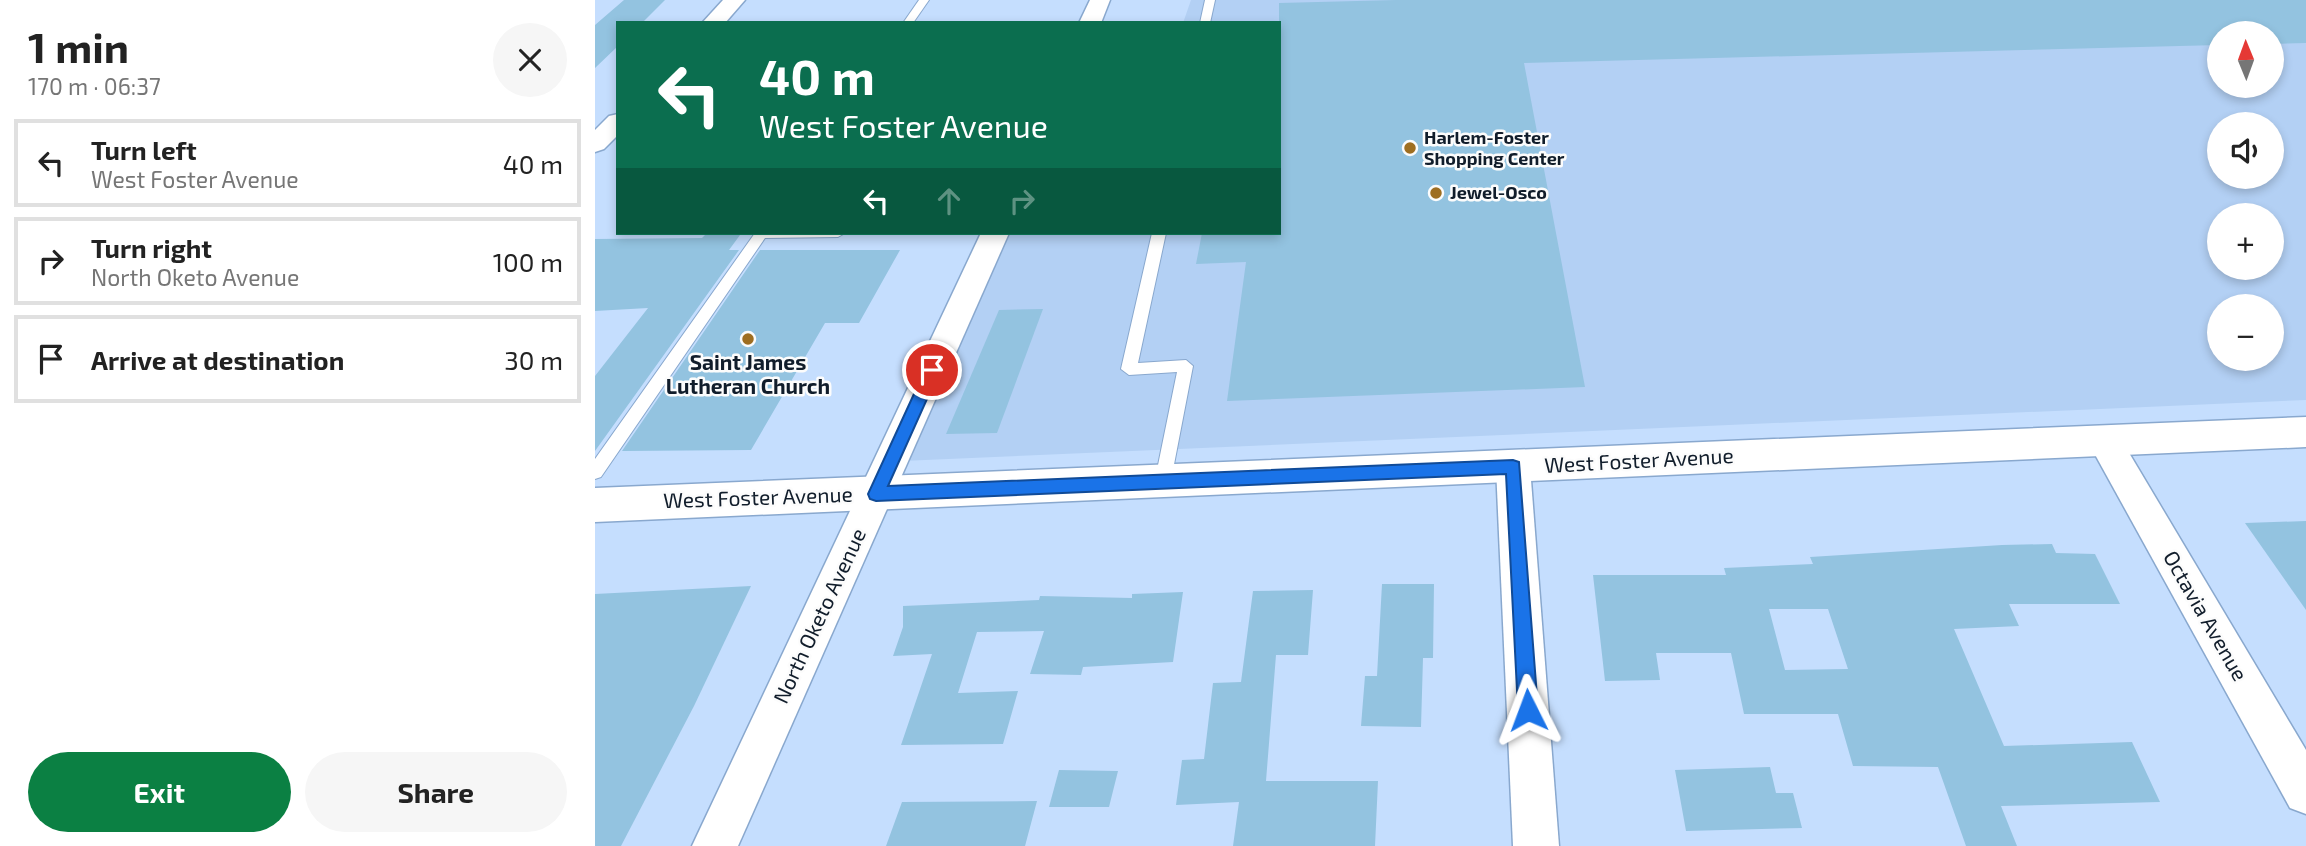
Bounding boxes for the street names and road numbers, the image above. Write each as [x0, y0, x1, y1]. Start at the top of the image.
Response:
street label: West Foster Avenue [1544, 442, 1734, 477]
street label: West Foster Avenue [663, 481, 853, 512]
street label: North Oketo Avenue [767, 524, 870, 707]
street label: Octavia Avenue [2159, 546, 2254, 685]

